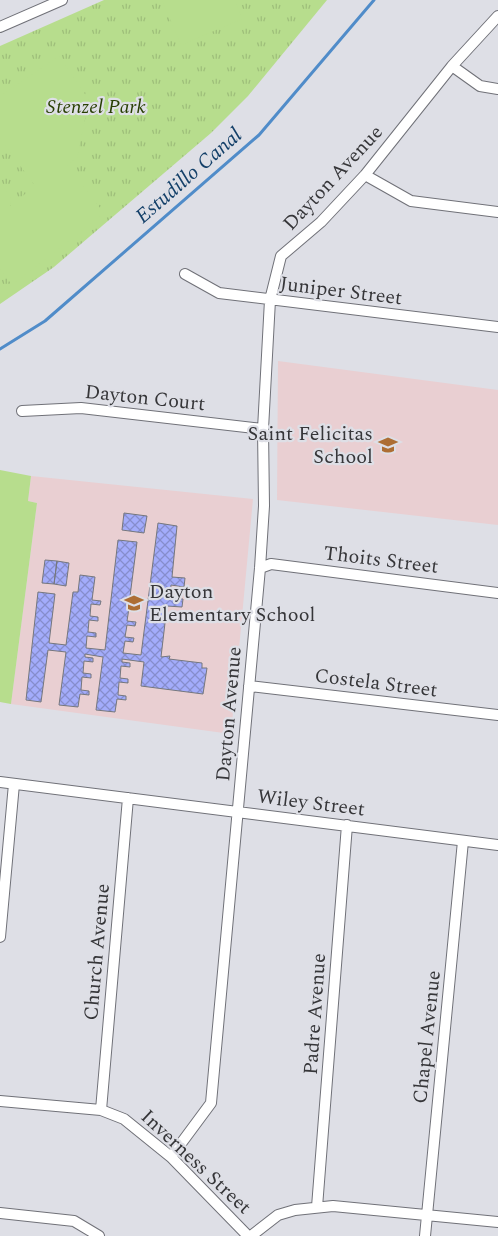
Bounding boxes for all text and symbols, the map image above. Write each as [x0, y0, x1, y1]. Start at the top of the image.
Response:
park label: Stenzel Park [46, 92, 147, 122]
street label: Dayton Avenue [276, 118, 390, 238]
water label: Estudillo Canal [128, 120, 250, 232]
street label: Juniper Street [278, 269, 404, 313]
street label: Dayton Court [83, 377, 207, 419]
place label: Saint Felicitas School [247, 419, 373, 472]
school or university icon: Saint Felicitas School [377, 434, 399, 456]
street label: Thoits Street [322, 538, 440, 582]
place label: Dayton Elementary School [149, 577, 315, 630]
school or university icon: Dayton Elementary School [123, 592, 145, 614]
street label: Dayton Avenue [208, 645, 250, 783]
street label: Costela Street [313, 661, 439, 705]
street label: Wiley Street [255, 782, 367, 824]
street label: Church Avenue [76, 882, 118, 1022]
street label: Padre Avenue [296, 952, 334, 1076]
street label: Chapel Avenue [405, 969, 449, 1105]
street label: Inverness Street [134, 1102, 258, 1222]

